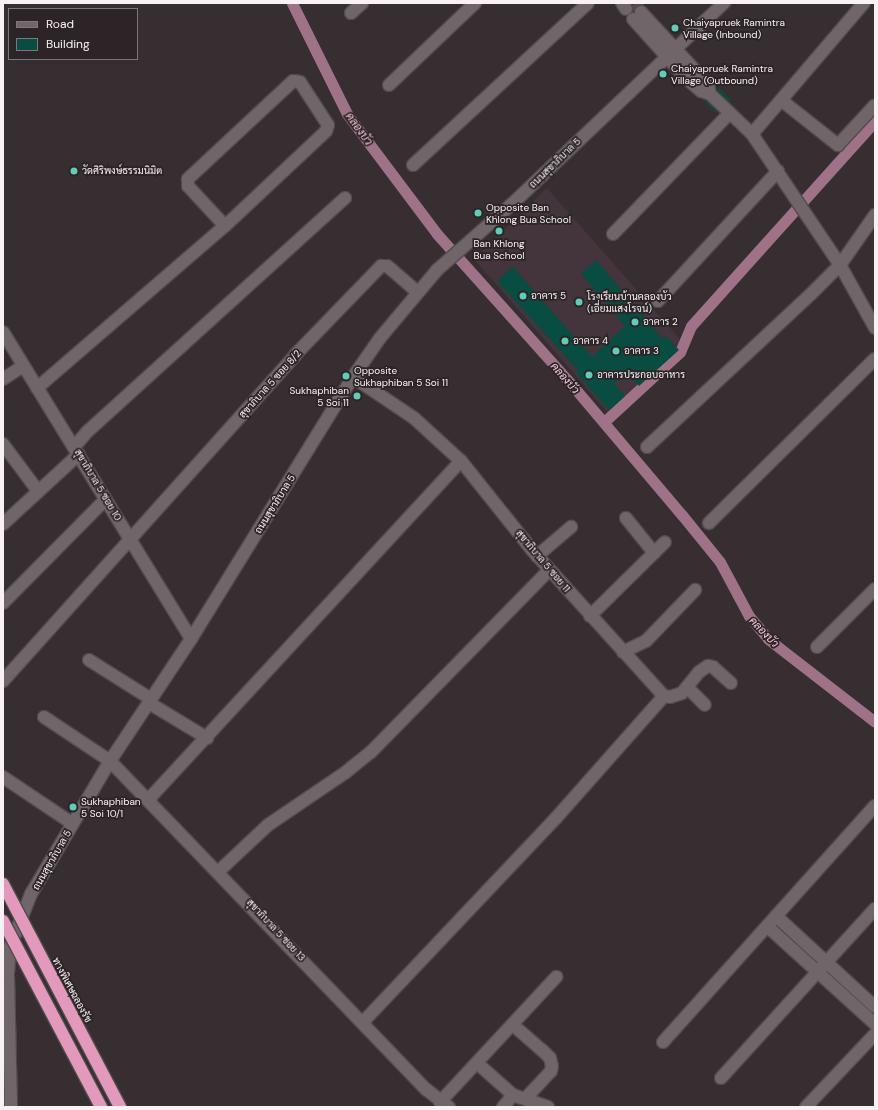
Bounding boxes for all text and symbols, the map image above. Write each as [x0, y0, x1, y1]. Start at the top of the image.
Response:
legend [8, 8, 138, 60]
text: Road [46, 16, 74, 32]
place label: Chaiyapruek Ramintra Village (Inbound) [683, 16, 785, 40]
marker: Chaiyapruek Ramintra Village (Inbound) [670, 23, 680, 33]
text: Building [46, 36, 90, 52]
place label: Chaiyapruek Ramintra Village (Outbound) [671, 62, 773, 86]
marker: Chaiyapruek Ramintra Village (Outbound) [658, 69, 668, 79]
water label: คลองบัว [343, 110, 375, 148]
street label: ถนนสุขาภิบาล 5 [527, 135, 583, 191]
place label: วัดศิริพงษ์ธรรมนิมิต [82, 165, 162, 177]
marker: วัดศิริพงษ์ธรรมนิมิต [69, 166, 79, 176]
place label: Opposite Ban Khlong Bua School [486, 201, 571, 224]
marker: Opposite Ban Khlong Bua School [473, 208, 483, 218]
marker: Ban Khlong Bua School [494, 226, 504, 236]
place label: Ban Khlong Bua School [473, 237, 525, 260]
place label: อาคาร 5 [531, 290, 566, 302]
place label: โรงเรียนบ้านคลองบัว (เอี่ยมแสงโรจน์) [587, 290, 672, 314]
marker: อาคาร 5 [518, 291, 528, 301]
marker: โรงเรียนบ้านคลองบัว (เอี่ยมแสงโรจน์) [574, 297, 584, 307]
place label: อาคาร 2 [643, 316, 678, 328]
marker: อาคาร 2 [630, 317, 640, 327]
place label: อาคาร 4 [573, 335, 608, 347]
marker: อาคาร 4 [560, 336, 570, 346]
place label: อาคาร 3 [624, 345, 659, 357]
marker: อาคาร 3 [611, 346, 621, 356]
street label: สุขาภิบาล 5 ซอย 8/2 [236, 348, 304, 420]
water label: คลองบัว [548, 360, 582, 396]
place label: Opposite Sukhaphiban 5 Soi 11 [354, 364, 448, 388]
place label: อาคารประกอบอาหาร [597, 369, 685, 381]
marker: อาคารประกอบอาหาร [584, 370, 594, 380]
marker: Opposite Sukhaphiban 5 Soi 11 [341, 371, 351, 381]
place label: Sukhaphiban 5 Soi 11 [289, 384, 349, 408]
marker: Sukhaphiban 5 Soi 11 [352, 391, 362, 401]
street label: สุขาภิบาล 5 ซอย 10 [72, 447, 124, 523]
street label: ถนนสุขาภิบาล 5 [252, 472, 298, 536]
street label: สุขาภิบาล 5 ซอย 11 [513, 527, 573, 595]
water label: คลองบัว [746, 614, 782, 650]
place label: Sukhaphiban 5 Soi 10/1 [81, 795, 141, 818]
marker: Sukhaphiban 5 Soi 10/1 [68, 802, 78, 812]
street label: ถนนสุขาภิบาล 5 [30, 828, 74, 892]
street label: สุขาภิบาล 5 ซอย 13 [244, 896, 308, 964]
street label: ทางพิเศษฉลองรัช [50, 955, 94, 1025]

